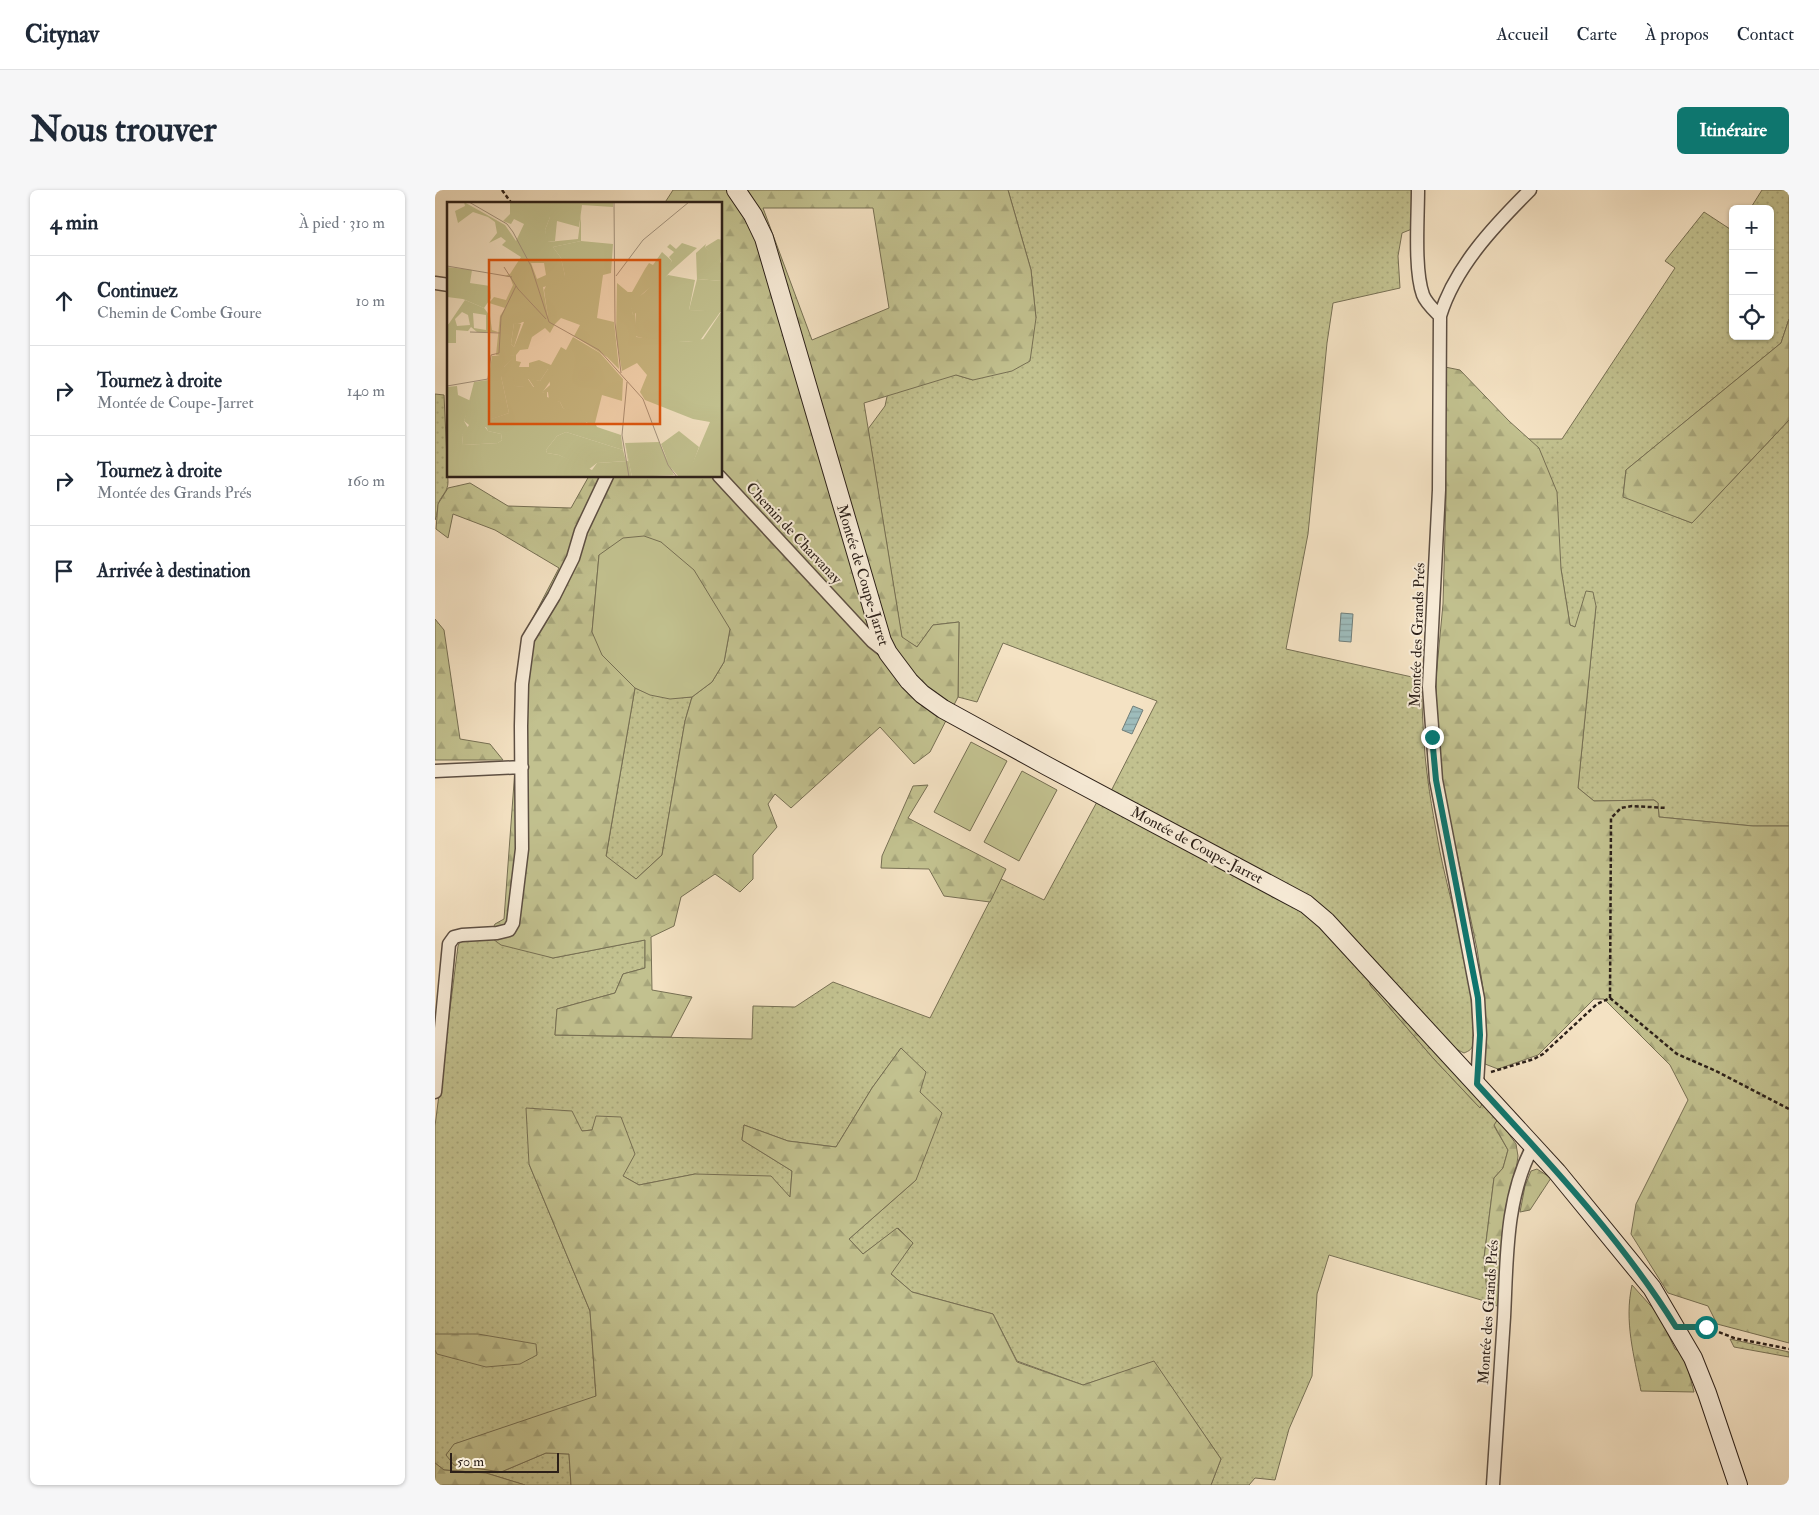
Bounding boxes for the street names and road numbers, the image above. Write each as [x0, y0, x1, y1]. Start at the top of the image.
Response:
street label: Chemin de Charvanay [742, 479, 846, 588]
street label: Montée de Coupe-Jarret [831, 502, 893, 649]
street label: Montée des Grands Prés [1405, 562, 1430, 708]
street label: Montée de Coupe-Jarret [1127, 803, 1266, 889]
street label: Montée des Grands Prés [1474, 1239, 1503, 1385]

